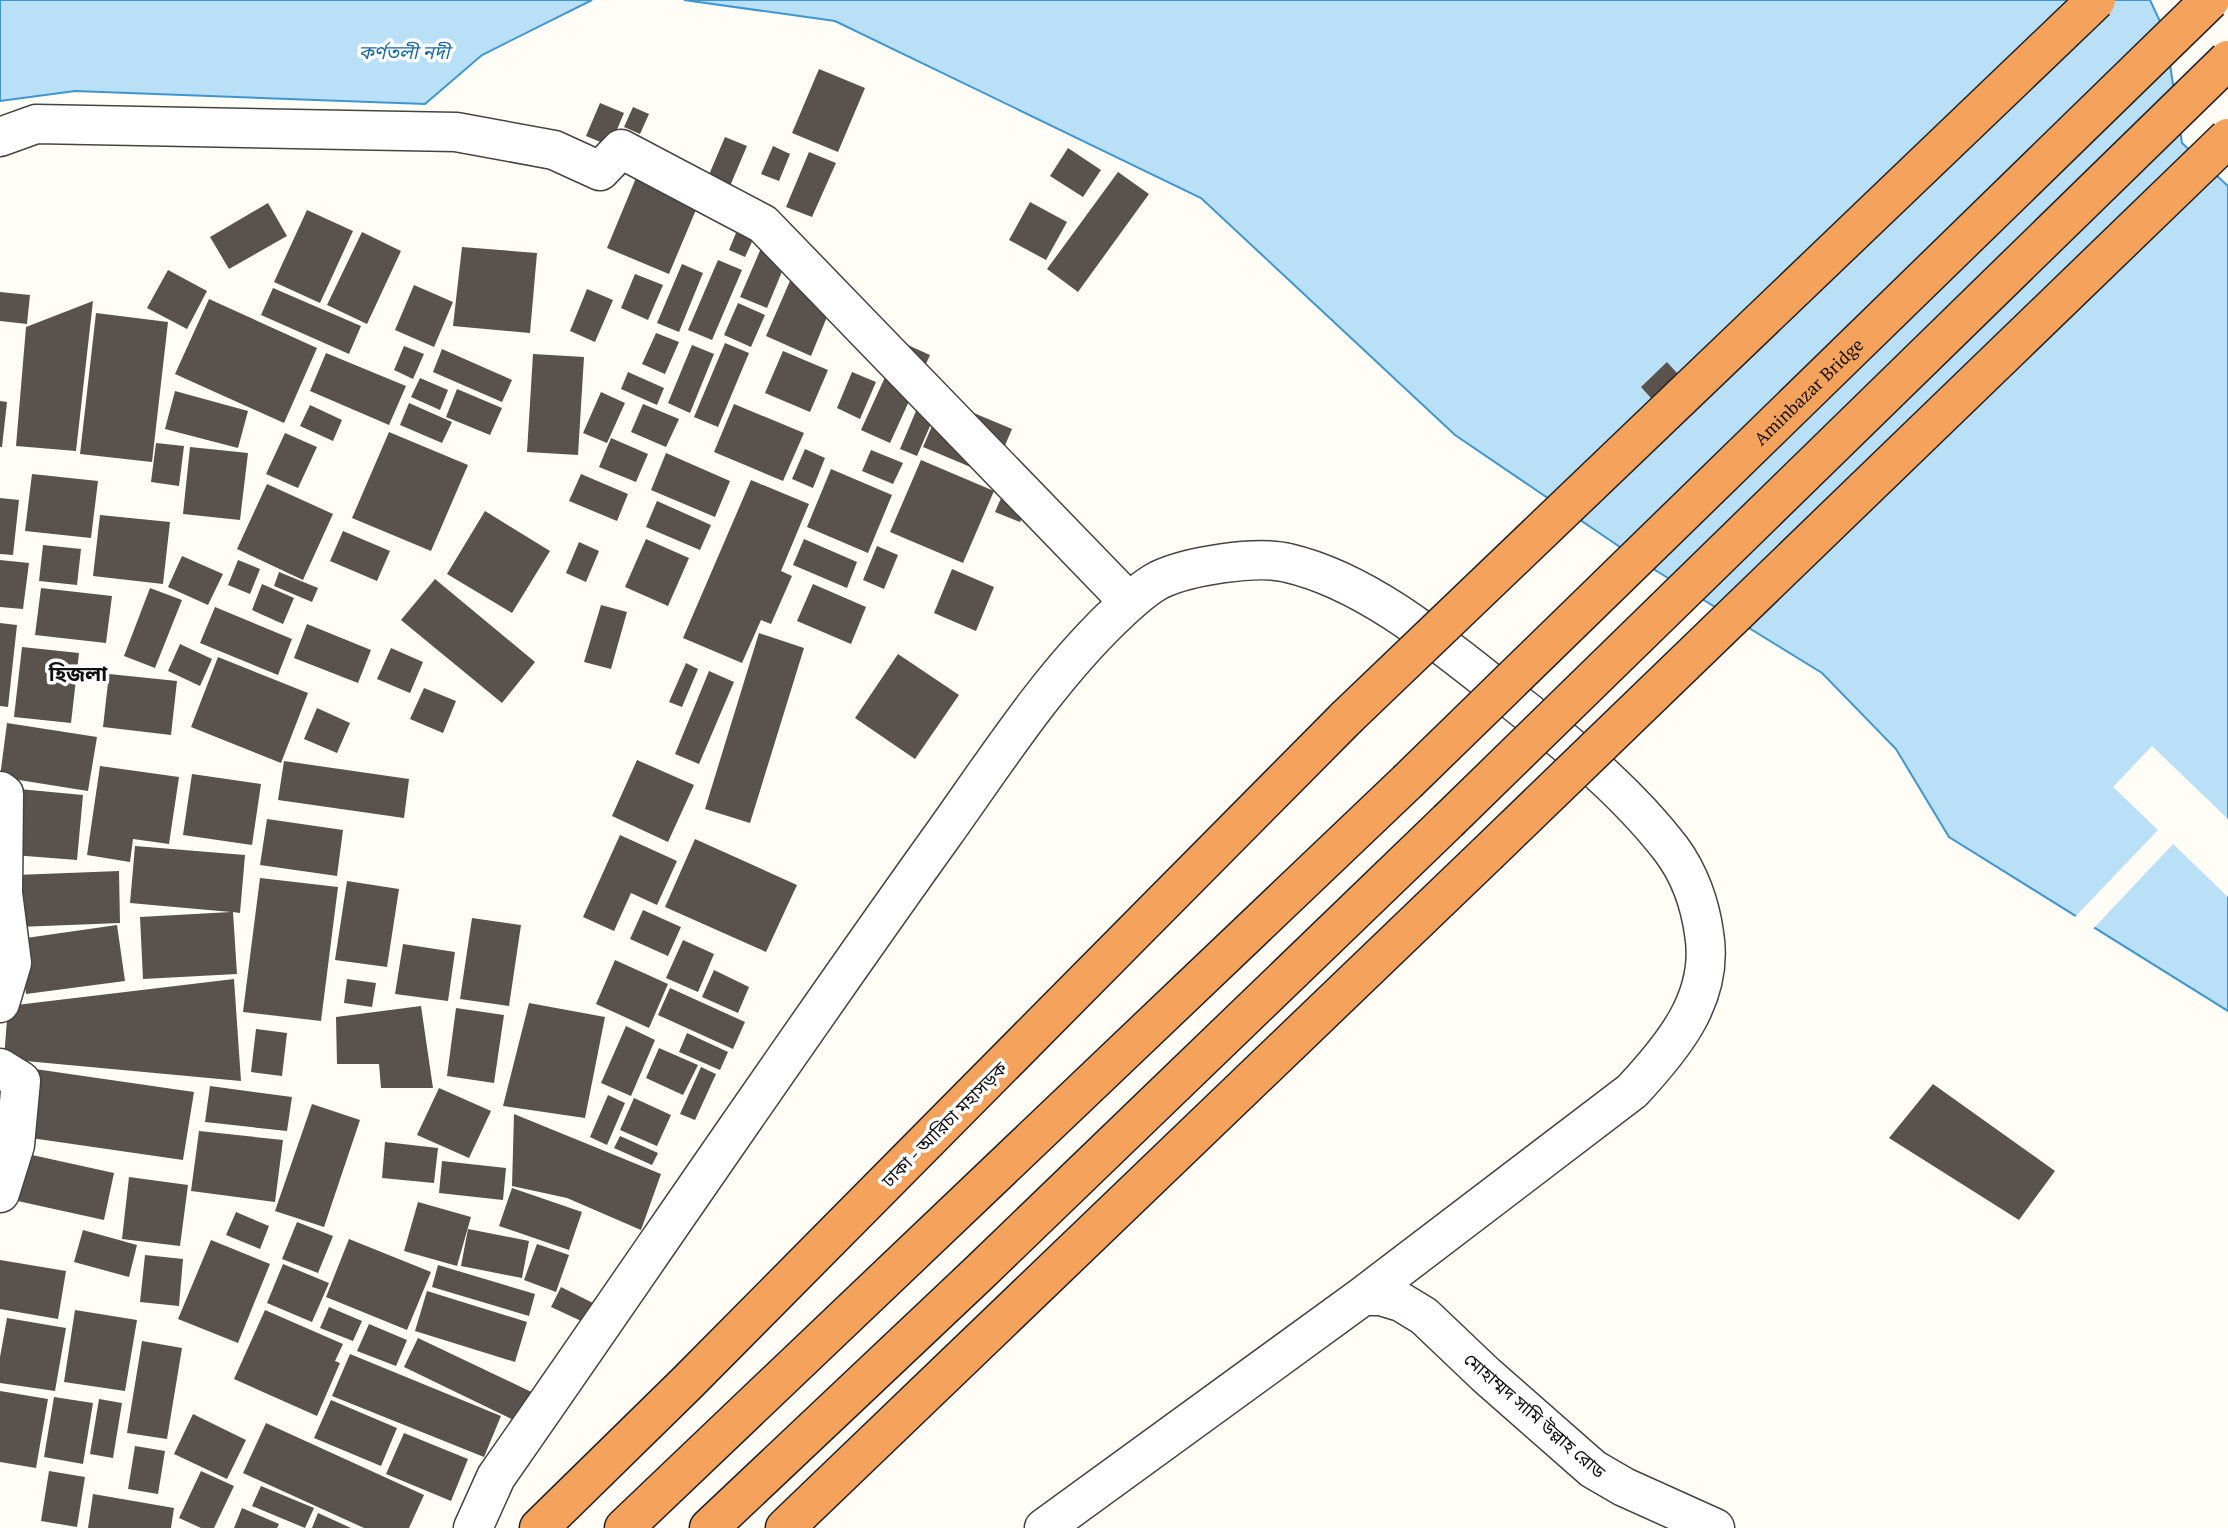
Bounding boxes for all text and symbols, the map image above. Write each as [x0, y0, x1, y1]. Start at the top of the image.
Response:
water label: কর্ণতলী নদী [358, 39, 453, 64]
street label: Aminbazar Bridge [1748, 332, 1868, 450]
district label: হিজলা [48, 659, 108, 687]
street label: ঢাকা - আরিচা মহাসড়ক [875, 1056, 1012, 1193]
street label: মোহাম্মদ সামি উল্লাহ রোড [1459, 1347, 1611, 1483]

